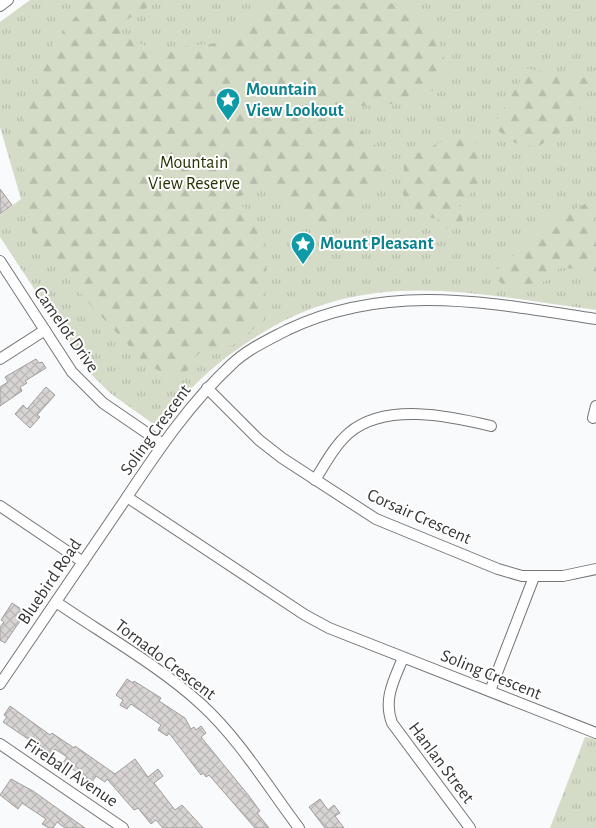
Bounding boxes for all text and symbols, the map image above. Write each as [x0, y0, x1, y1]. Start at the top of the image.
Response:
place label: Mountain View Lookout [246, 81, 344, 120]
place icon: Mountain View Lookout [215, 87, 241, 121]
park label: Mountain View Reserve [148, 154, 240, 193]
place icon: Mount Pleasant [290, 231, 316, 265]
place label: Mount Pleasant [320, 235, 433, 253]
street label: Camelot Drive [30, 284, 102, 376]
street label: Soling Crescent [117, 381, 195, 478]
street label: Corsair Crescent [364, 486, 474, 548]
street label: Bluebird Road [15, 536, 85, 628]
street label: Tornado Crescent [111, 616, 219, 704]
street label: Soling Crescent [438, 647, 544, 703]
street label: Hanlan Street [405, 719, 477, 807]
street label: Fireball Avenue [21, 735, 121, 811]

